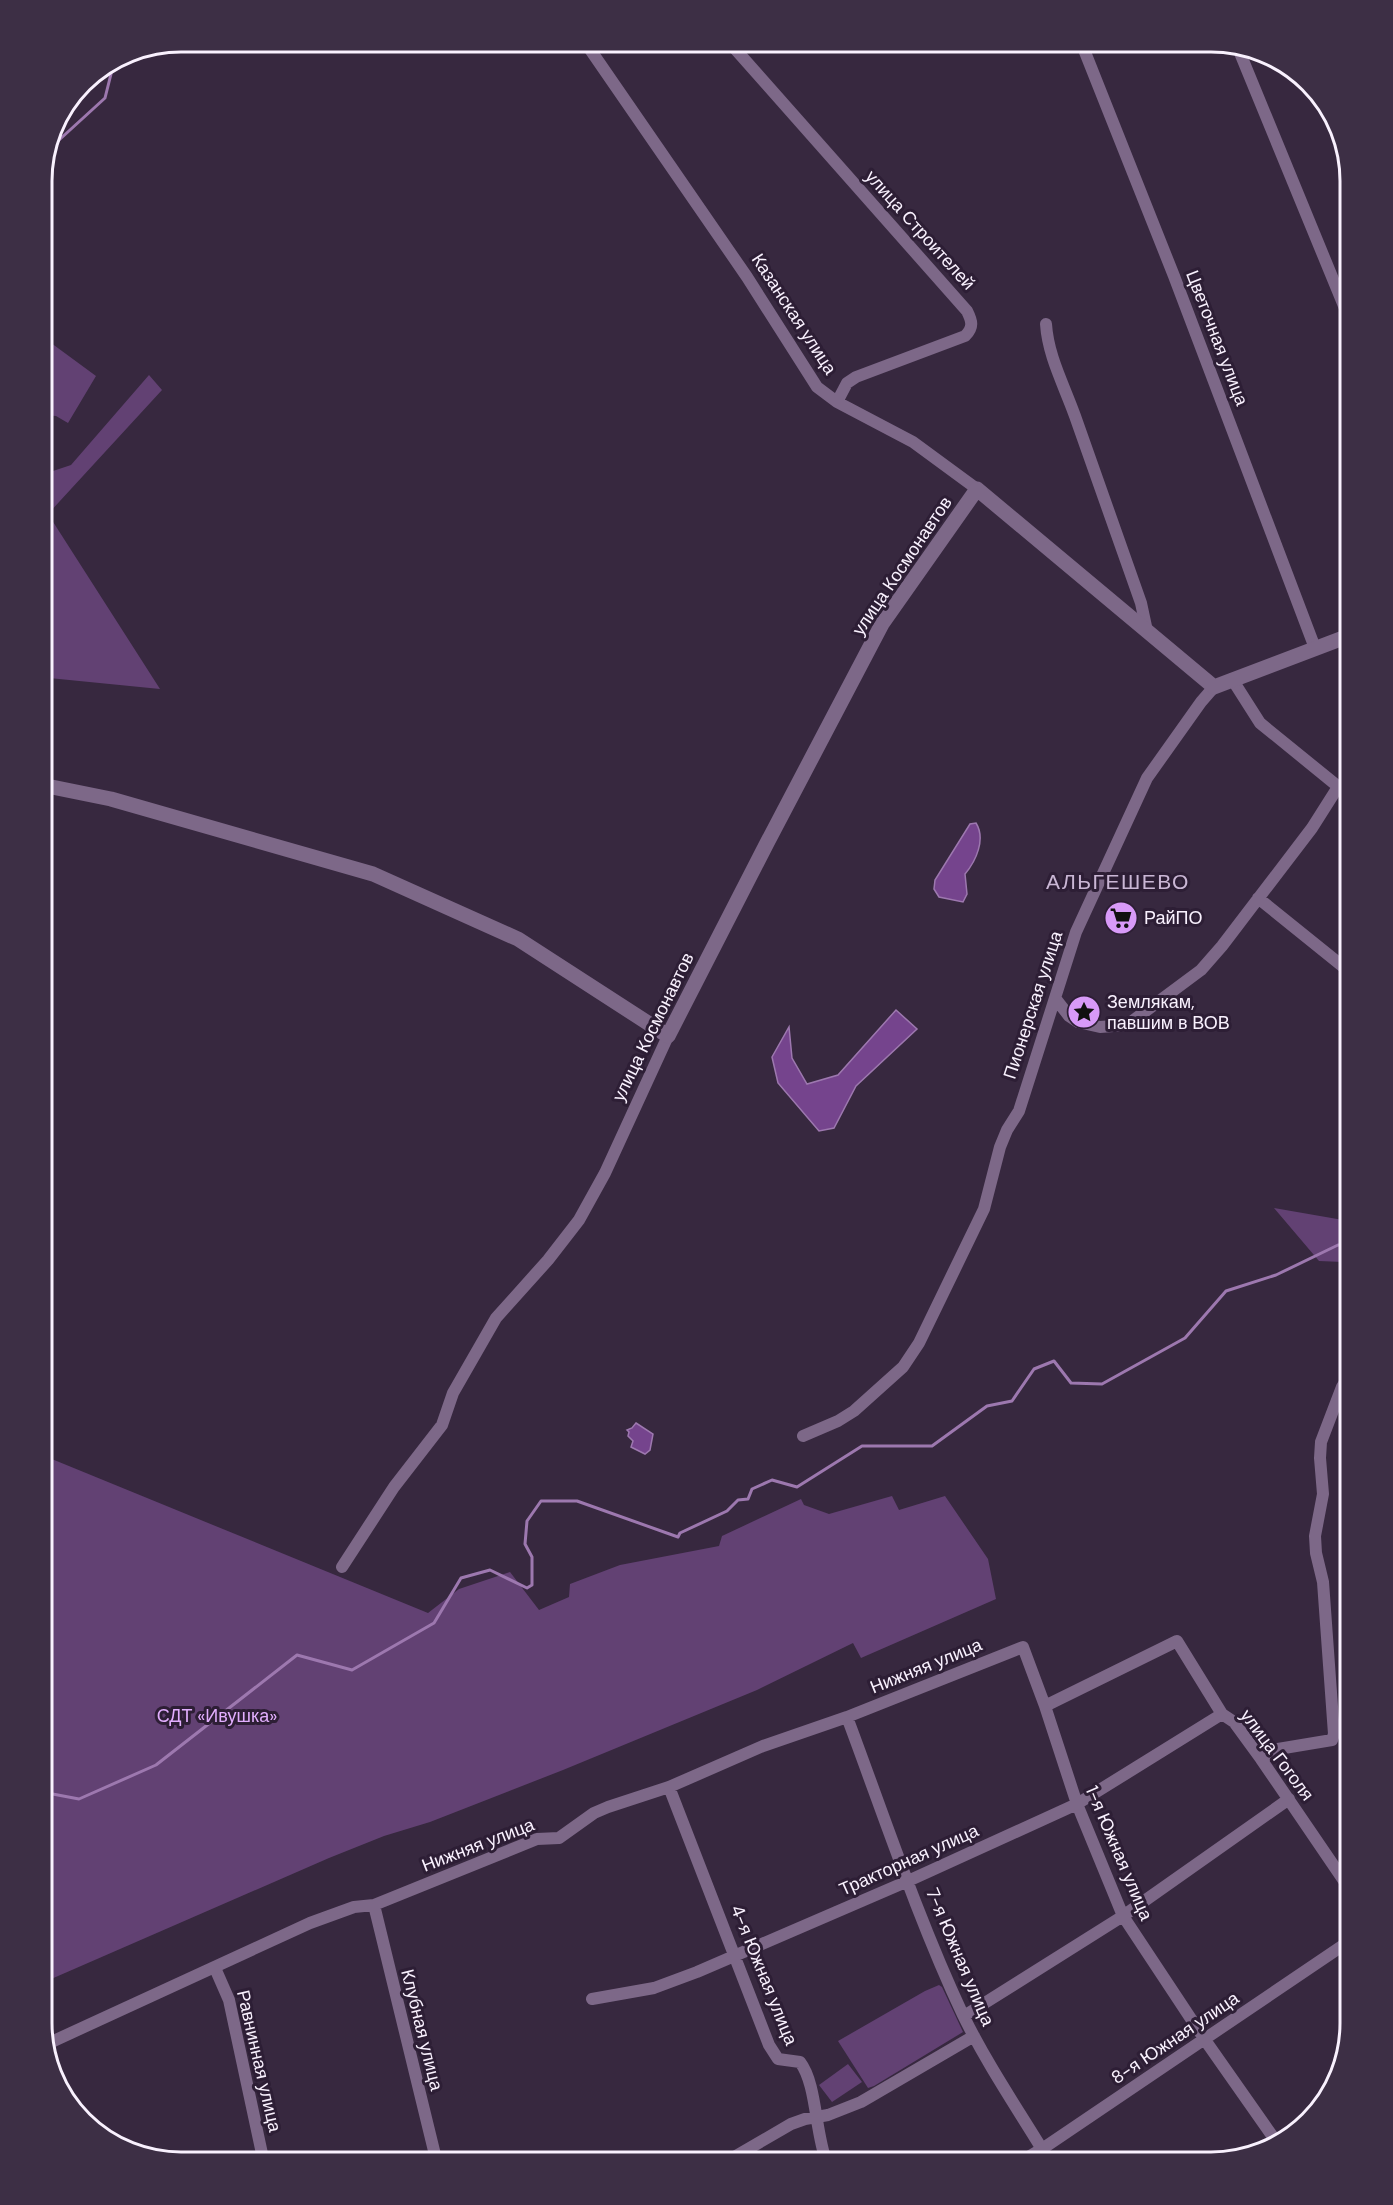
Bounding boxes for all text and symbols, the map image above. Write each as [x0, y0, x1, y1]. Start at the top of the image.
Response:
street label: улица Строителей [860, 165, 980, 295]
street label: Казанская улица [746, 249, 843, 380]
street label: Цветочная улица [1180, 267, 1254, 410]
street label: улица Космонавтов [847, 492, 957, 640]
district label: АЛЬГЕШЕВО [1046, 868, 1190, 896]
supermarket icon: РайПО [1103, 900, 1139, 936]
place label: РайПО [1144, 906, 1202, 930]
street label: Пионерская улица [998, 927, 1069, 1082]
street label: улица Космонавтов [607, 949, 699, 1105]
place label: Землякам, павшим в ВОВ [1107, 990, 1230, 1035]
place icon: Землякам, павшим в ВОВ [1066, 994, 1102, 1030]
street label: Нижняя улица [866, 1632, 986, 1699]
park label: СДТ «Ивушка» [157, 1704, 277, 1728]
street label: улица Гоголя [1235, 1704, 1319, 1806]
street label: 1-я Южная улица [1080, 1782, 1159, 1925]
street label: Нижняя улица [418, 1812, 539, 1877]
street label: Тракторная улица [836, 1818, 983, 1901]
street label: 7-я Южная улица [920, 1884, 1000, 2030]
street label: 4-я Южная улица [725, 1901, 803, 2050]
street label: Клубная улица [395, 1967, 449, 2094]
street label: 8-я Южная улица [1106, 1986, 1244, 2090]
street label: Равнинная улица [231, 1988, 287, 2135]

